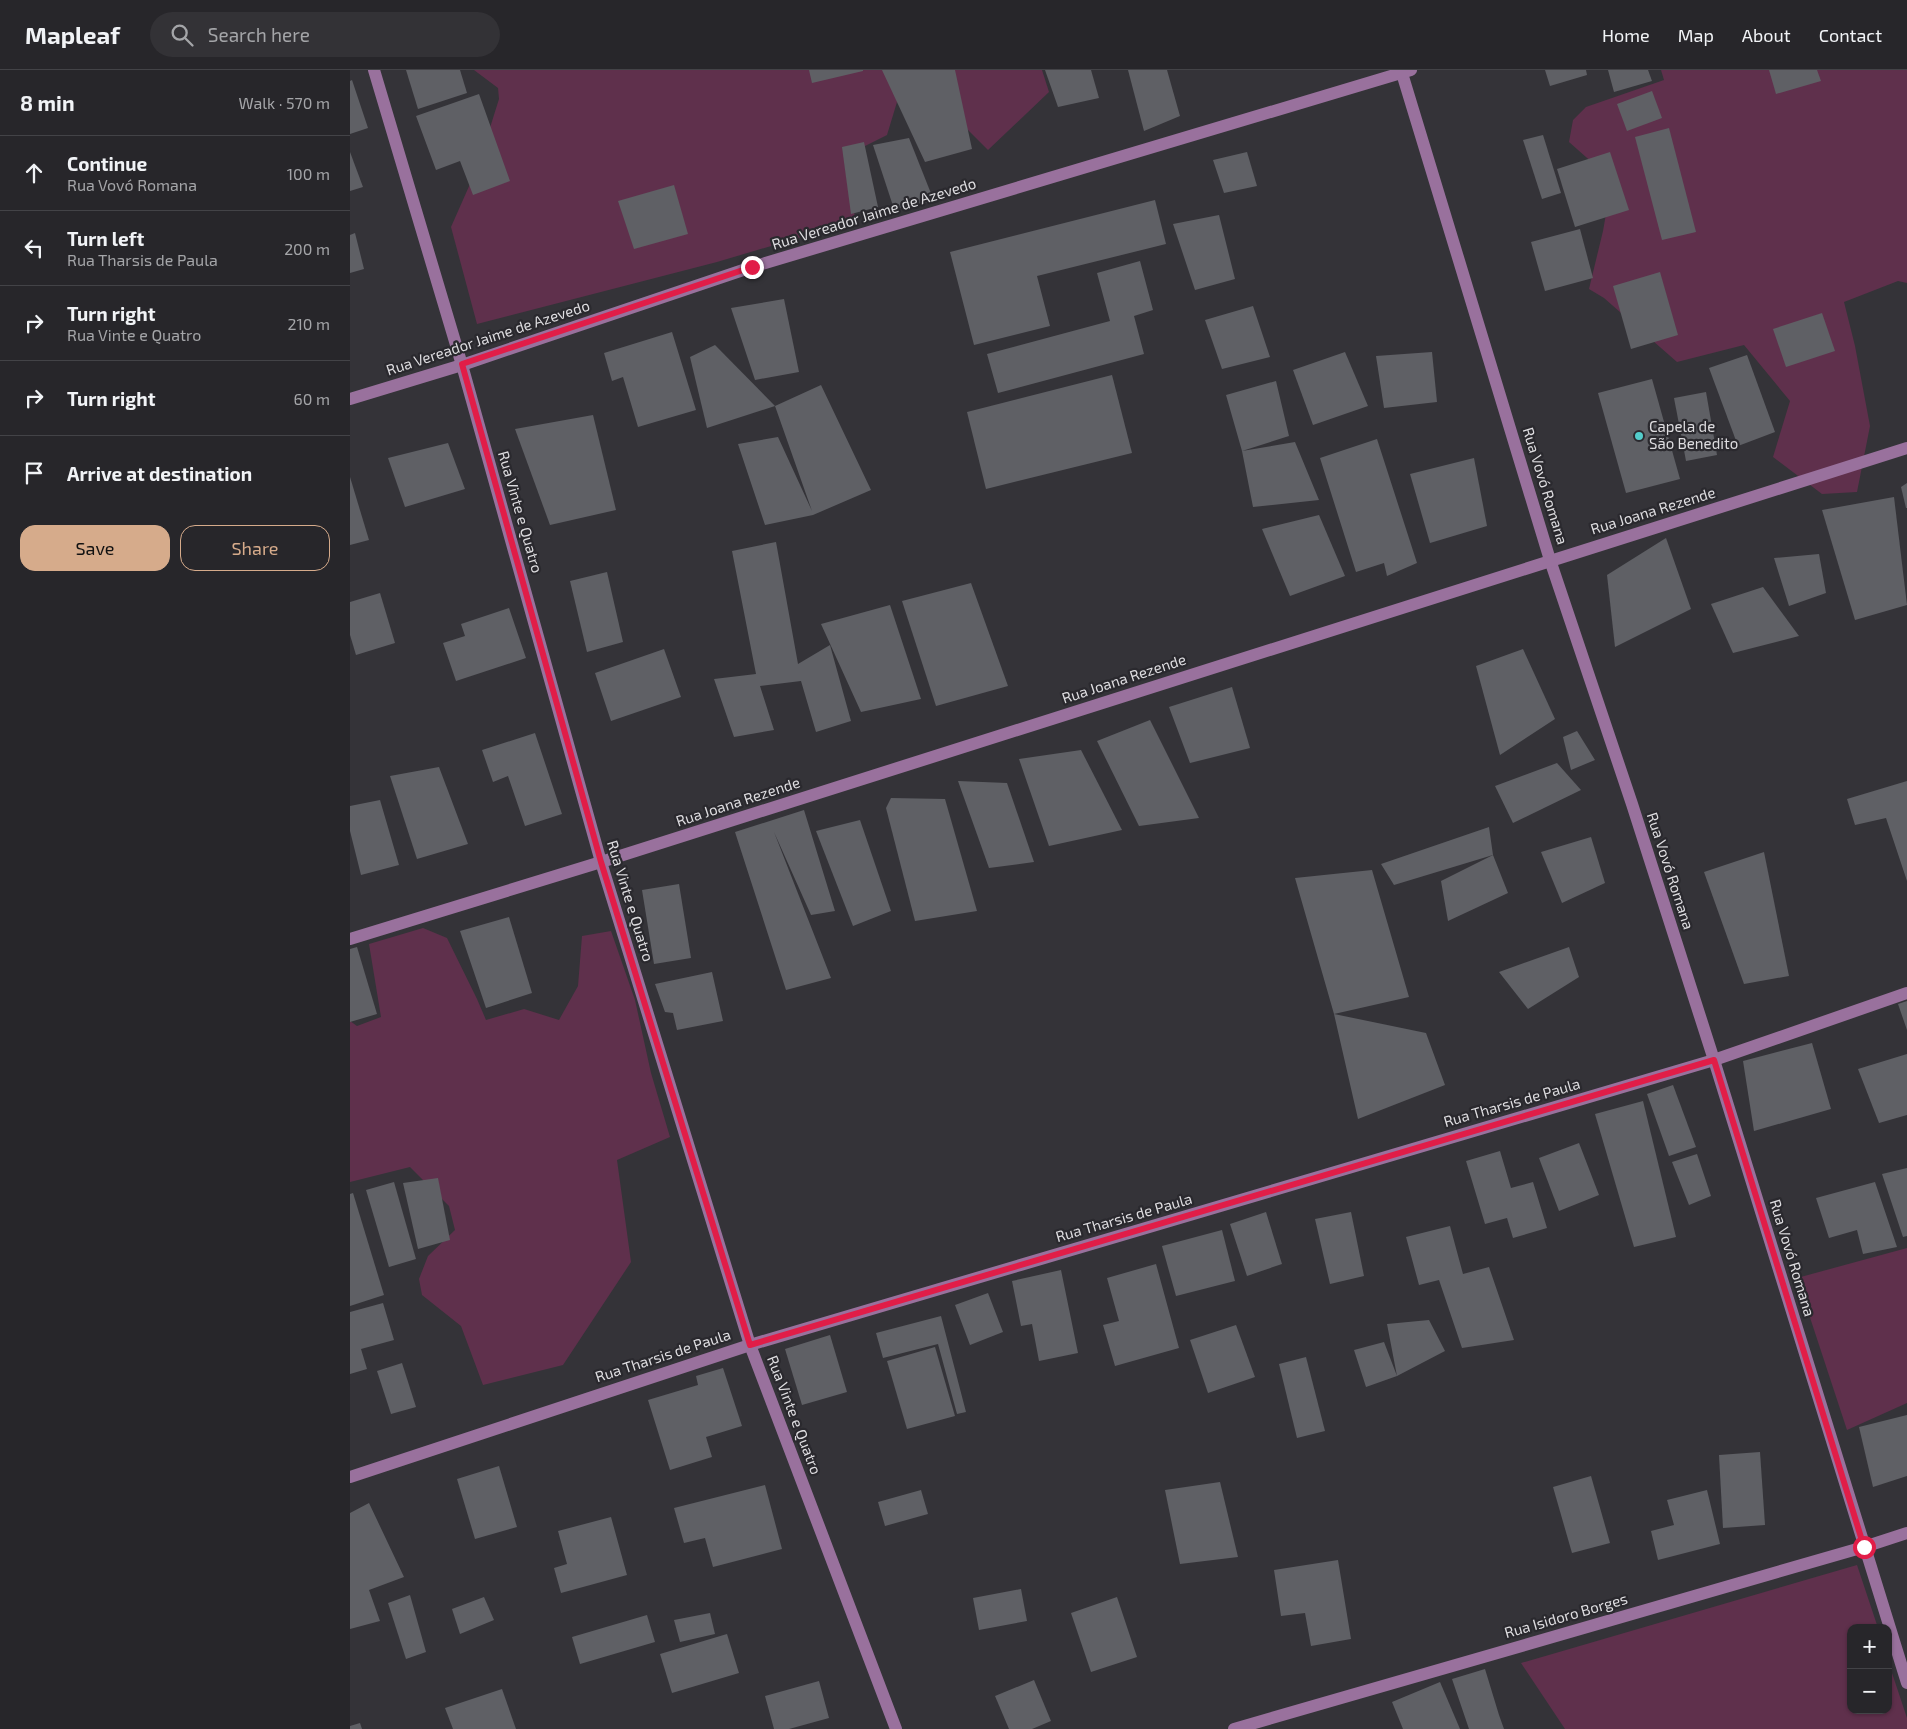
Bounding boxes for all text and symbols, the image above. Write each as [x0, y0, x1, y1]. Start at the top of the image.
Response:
search box [150, 12, 500, 57]
text: Mapleaf [25, 20, 120, 49]
icon: search [168, 21, 196, 49]
text: Search here [208, 23, 310, 46]
text: Home [1602, 24, 1650, 46]
text: Map [1678, 24, 1714, 46]
text: About [1742, 24, 1791, 46]
text: Contact [1819, 24, 1882, 46]
text: 8 min [20, 90, 75, 115]
text: Walk · 570 m [239, 93, 330, 112]
text: Continue [67, 152, 147, 175]
icon: ahead [20, 159, 48, 187]
text: 100 m [287, 164, 330, 183]
street label: Rua Vereador Jaime de Azevedo [769, 173, 978, 253]
text: Rua Vovó Romana [67, 175, 197, 194]
text: Turn left [67, 227, 144, 250]
icon: left [20, 234, 48, 262]
text: 200 m [284, 239, 330, 258]
text: Rua Tharsis de Paula [67, 250, 218, 269]
route end [741, 256, 764, 279]
street label: Rua Vereador Jaime de Azevedo [384, 296, 592, 378]
text: Turn right [67, 302, 155, 325]
icon: right [20, 309, 48, 337]
text: 210 m [287, 314, 330, 333]
text: Rua Vinte e Quatro [67, 325, 201, 344]
icon: right [20, 384, 48, 412]
text: Turn right [67, 387, 155, 410]
text: 60 m [294, 389, 330, 408]
place label: Capela de São Benedito [1649, 417, 1738, 452]
street label: Rua Vovó Romana [1520, 425, 1572, 547]
marker: Capela de São Benedito [1633, 430, 1645, 442]
street label: Rua Vinte e Quatro [494, 449, 547, 575]
icon: arrive [20, 459, 48, 487]
text: Arrive at destination [67, 462, 252, 485]
street label: Rua Joana Rezende [1588, 482, 1717, 538]
button: Save [20, 525, 170, 571]
button: Share [180, 525, 330, 571]
street label: Rua Joana Rezende [1059, 649, 1188, 707]
street label: Rua Joana Rezende [673, 772, 802, 830]
street label: Rua Vovó Romana [1644, 810, 1698, 931]
street label: Rua Vinte e Quatro [603, 838, 658, 964]
street label: Rua Tharsis de Paula [1441, 1074, 1582, 1130]
street label: Rua Tharsis de Paula [1053, 1189, 1194, 1245]
street label: Rua Vovó Romana [1767, 1197, 1819, 1319]
street label: Rua Tharsis de Paula [593, 1325, 733, 1385]
street label: Rua Vinte e Quatro [763, 1353, 826, 1477]
route start [1853, 1536, 1876, 1559]
street label: Rua Isidoro Borges [1502, 1589, 1629, 1641]
map controls [1847, 1624, 1892, 1714]
button: + [1847, 1624, 1892, 1669]
button: − [1847, 1669, 1892, 1714]

